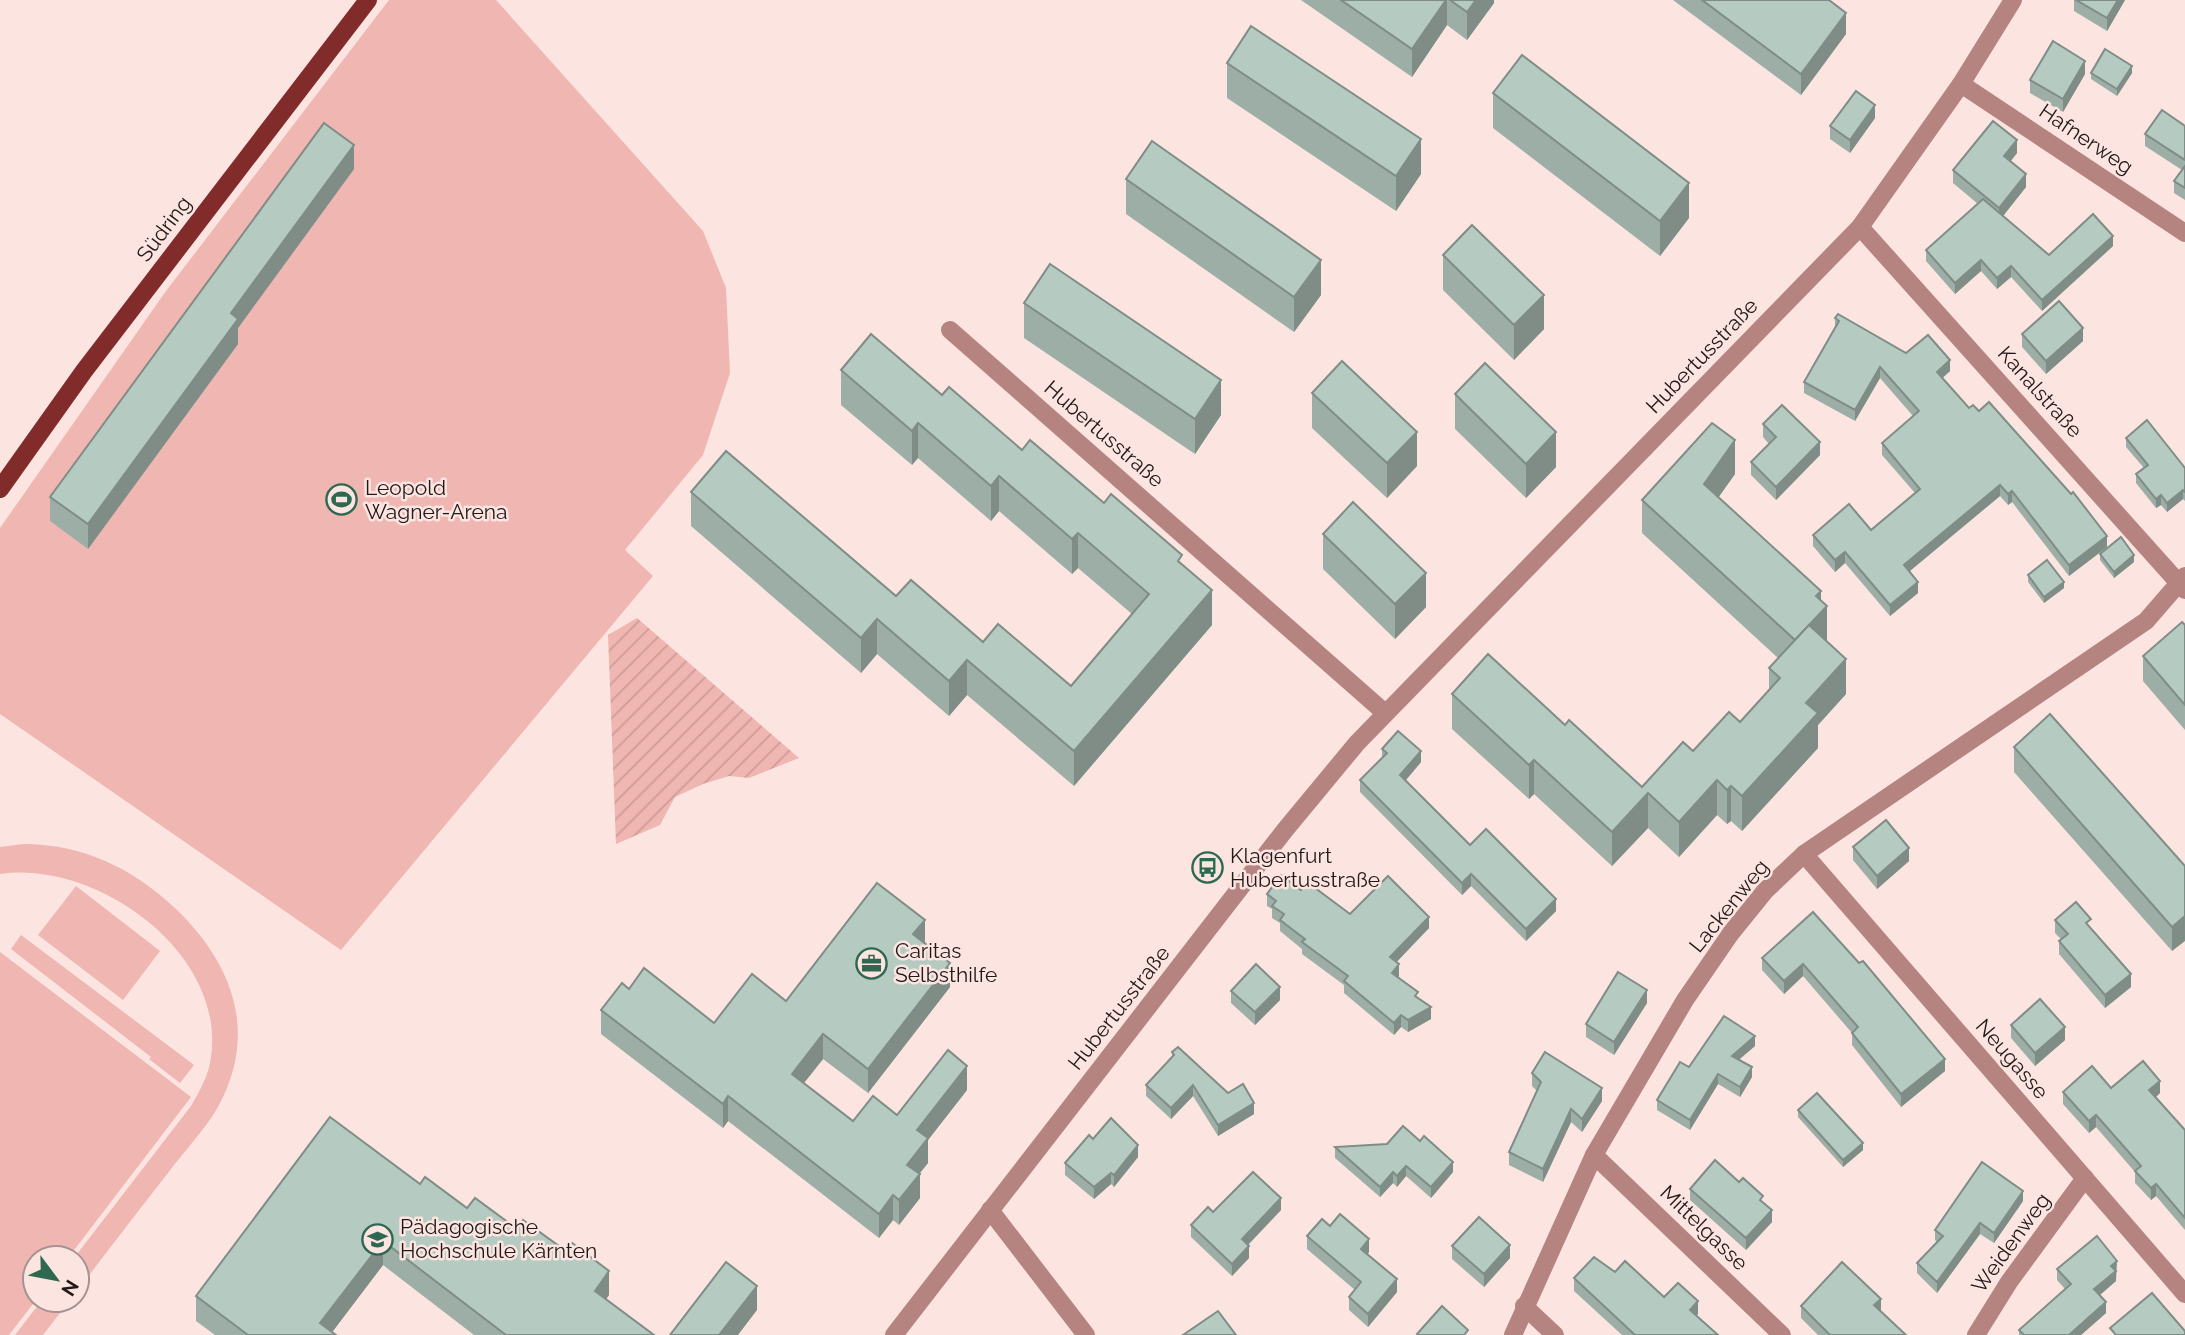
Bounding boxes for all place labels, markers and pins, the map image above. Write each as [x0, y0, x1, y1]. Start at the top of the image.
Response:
place label: Leopold Wagner-Arena [365, 475, 507, 524]
sports icon: Leopold Wagner-Arena [325, 483, 359, 517]
place label: Klagenfurt Hubertusstraße [1230, 843, 1380, 892]
bus stop icon: Klagenfurt Hubertusstraße [1190, 851, 1224, 885]
place label: Caritas Selbsthilfe [895, 938, 997, 987]
office icon: Caritas Selbsthilfe [855, 946, 889, 980]
place label: Pädagogische Hochschule Kärnten [400, 1214, 597, 1263]
school or university icon: Pädagogische Hochschule Kärnten [360, 1222, 394, 1256]

